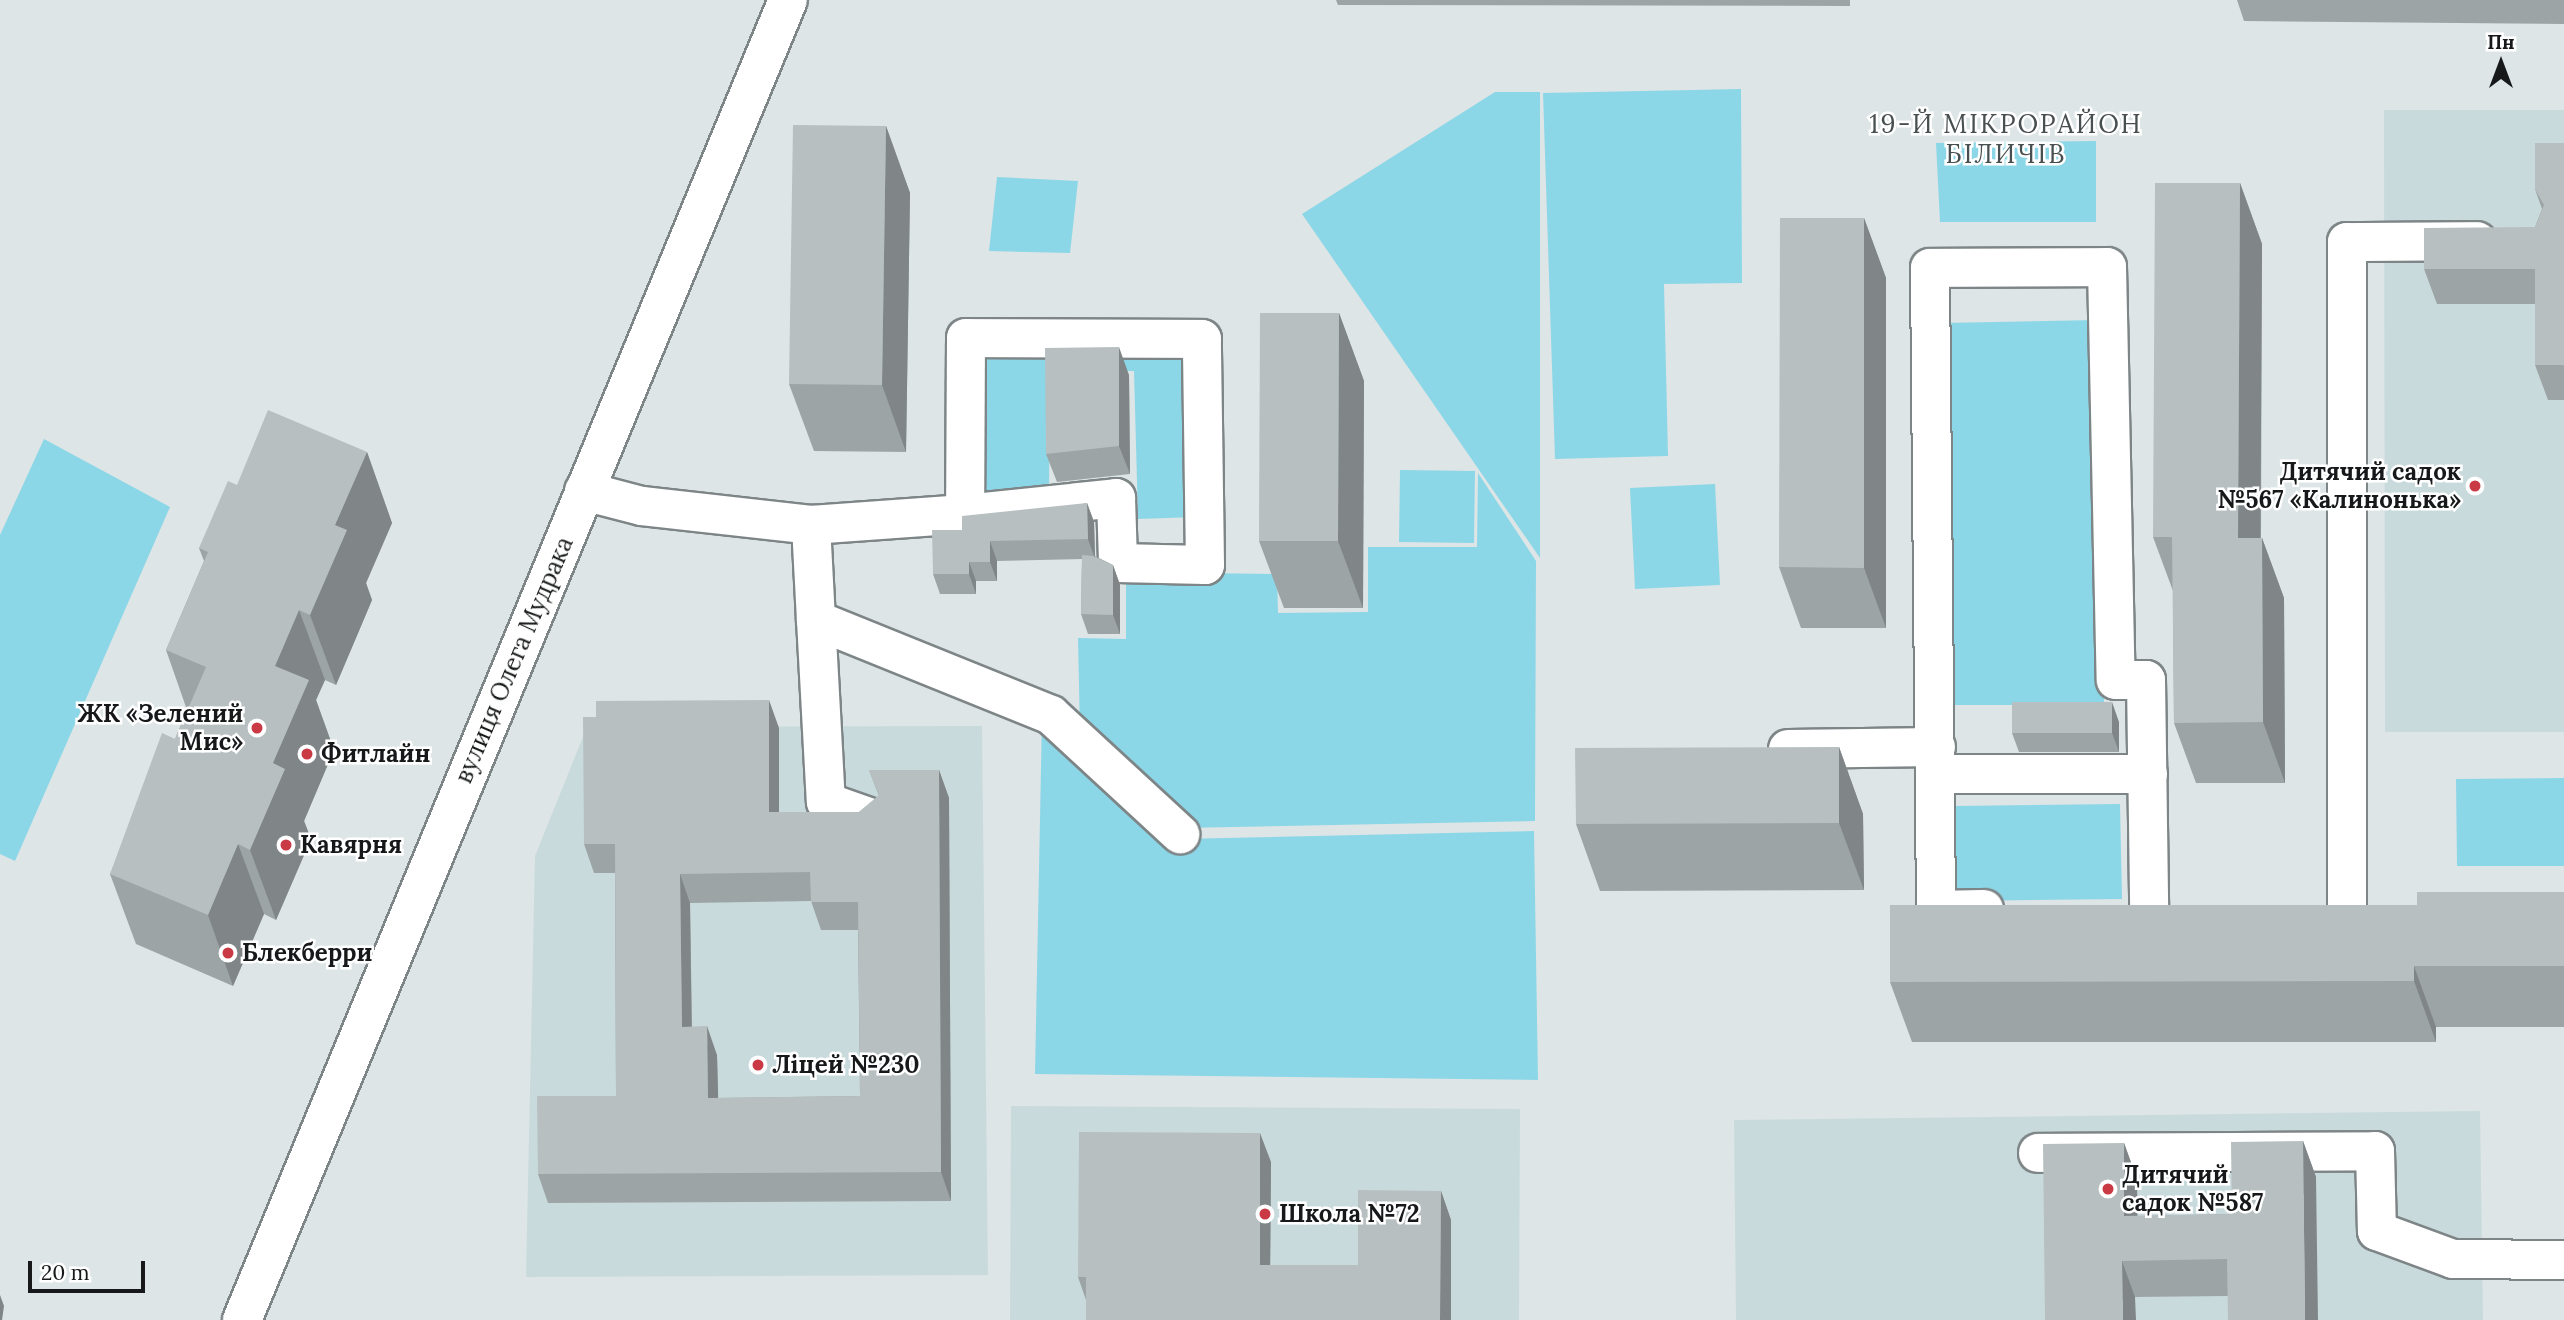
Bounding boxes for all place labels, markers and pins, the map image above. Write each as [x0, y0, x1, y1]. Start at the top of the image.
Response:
place label: Дитячий садок №567 «Калинонька» [2217, 458, 2461, 514]
marker: Дитячий садок №567 «Калинонька» [2467, 478, 2483, 494]
place label: ЖК «Зелений Мис» [78, 700, 243, 756]
marker: ЖК «Зелений Мис» [249, 720, 265, 736]
place label: Фитлайн [321, 740, 430, 768]
marker: Фитлайн [299, 746, 315, 762]
place label: Кавярня [300, 831, 402, 859]
marker: Кавярня [278, 837, 294, 853]
place label: Блекберри [242, 939, 372, 967]
marker: Блекберри [220, 945, 236, 961]
place label: Ліцей №230 [772, 1051, 920, 1079]
marker: Ліцей №230 [750, 1057, 766, 1073]
place label: Дитячий садок №587 [2122, 1161, 2263, 1217]
marker: Дитячий садок №587 [2100, 1181, 2116, 1197]
place label: Школа №72 [1279, 1200, 1420, 1228]
marker: Школа №72 [1257, 1206, 1273, 1222]

